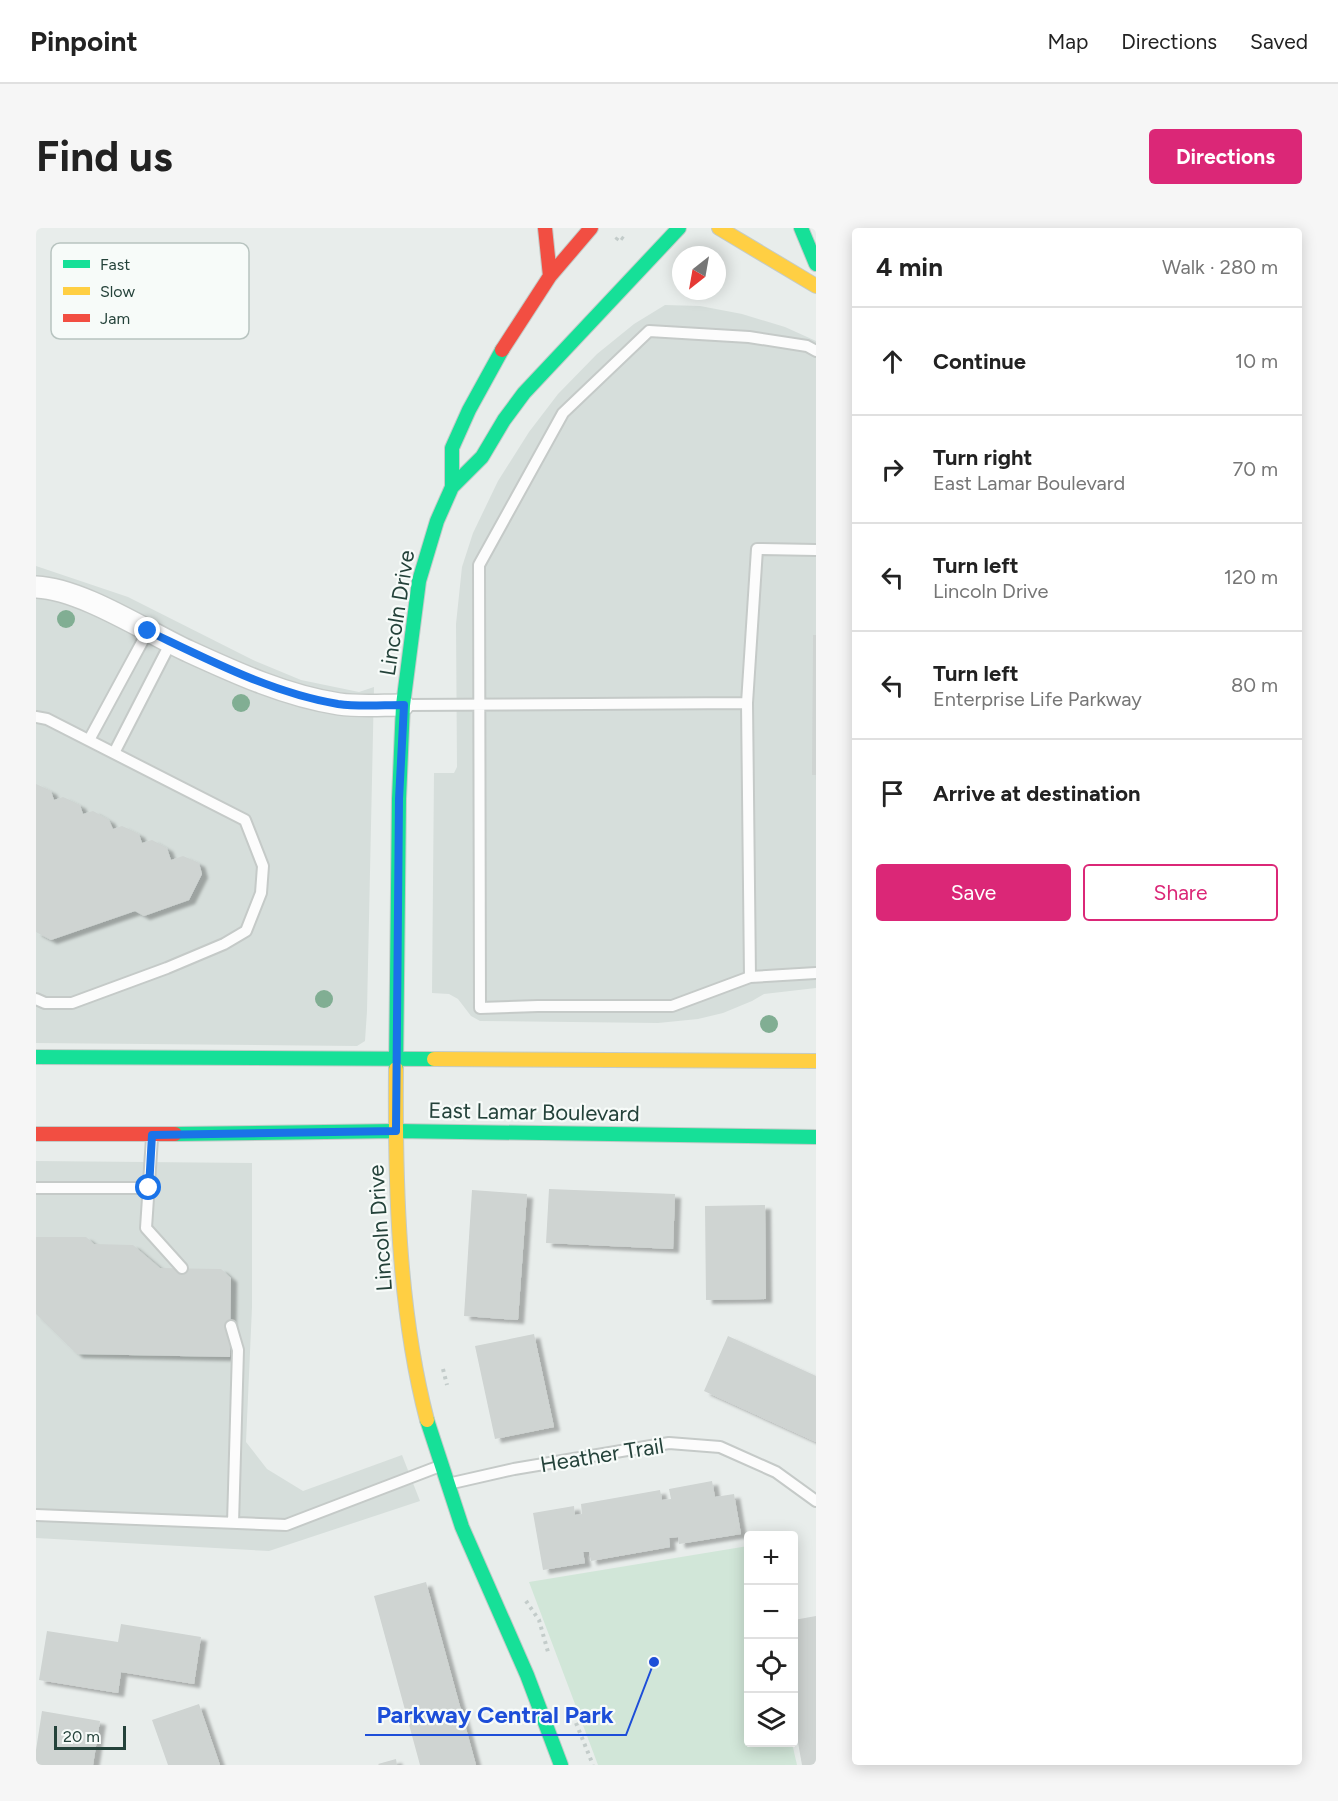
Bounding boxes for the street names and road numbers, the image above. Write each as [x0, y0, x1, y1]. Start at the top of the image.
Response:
street label: Lincoln Drive [374, 548, 420, 678]
street label: East Lamar Boulevard [428, 1097, 640, 1127]
street label: Lincoln Drive [362, 1164, 398, 1292]
street label: Heather Trail [538, 1432, 666, 1478]

